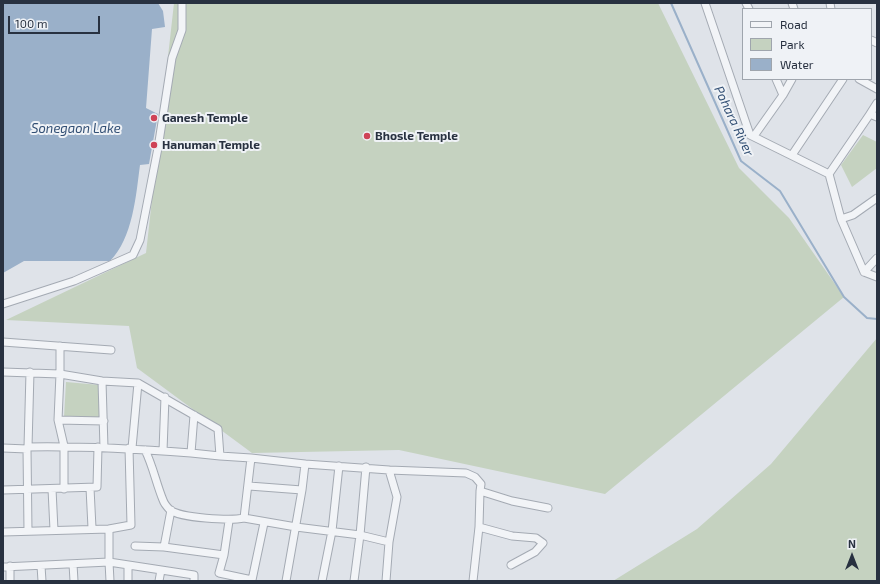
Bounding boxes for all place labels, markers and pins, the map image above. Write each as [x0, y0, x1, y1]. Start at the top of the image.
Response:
place label: Ganesh Temple [162, 111, 248, 125]
marker: Ganesh Temple [149, 113, 159, 123]
place label: Bhosle Temple [375, 129, 458, 143]
marker: Bhosle Temple [362, 131, 372, 141]
place label: Hanuman Temple [162, 138, 260, 152]
marker: Hanuman Temple [149, 140, 159, 150]

